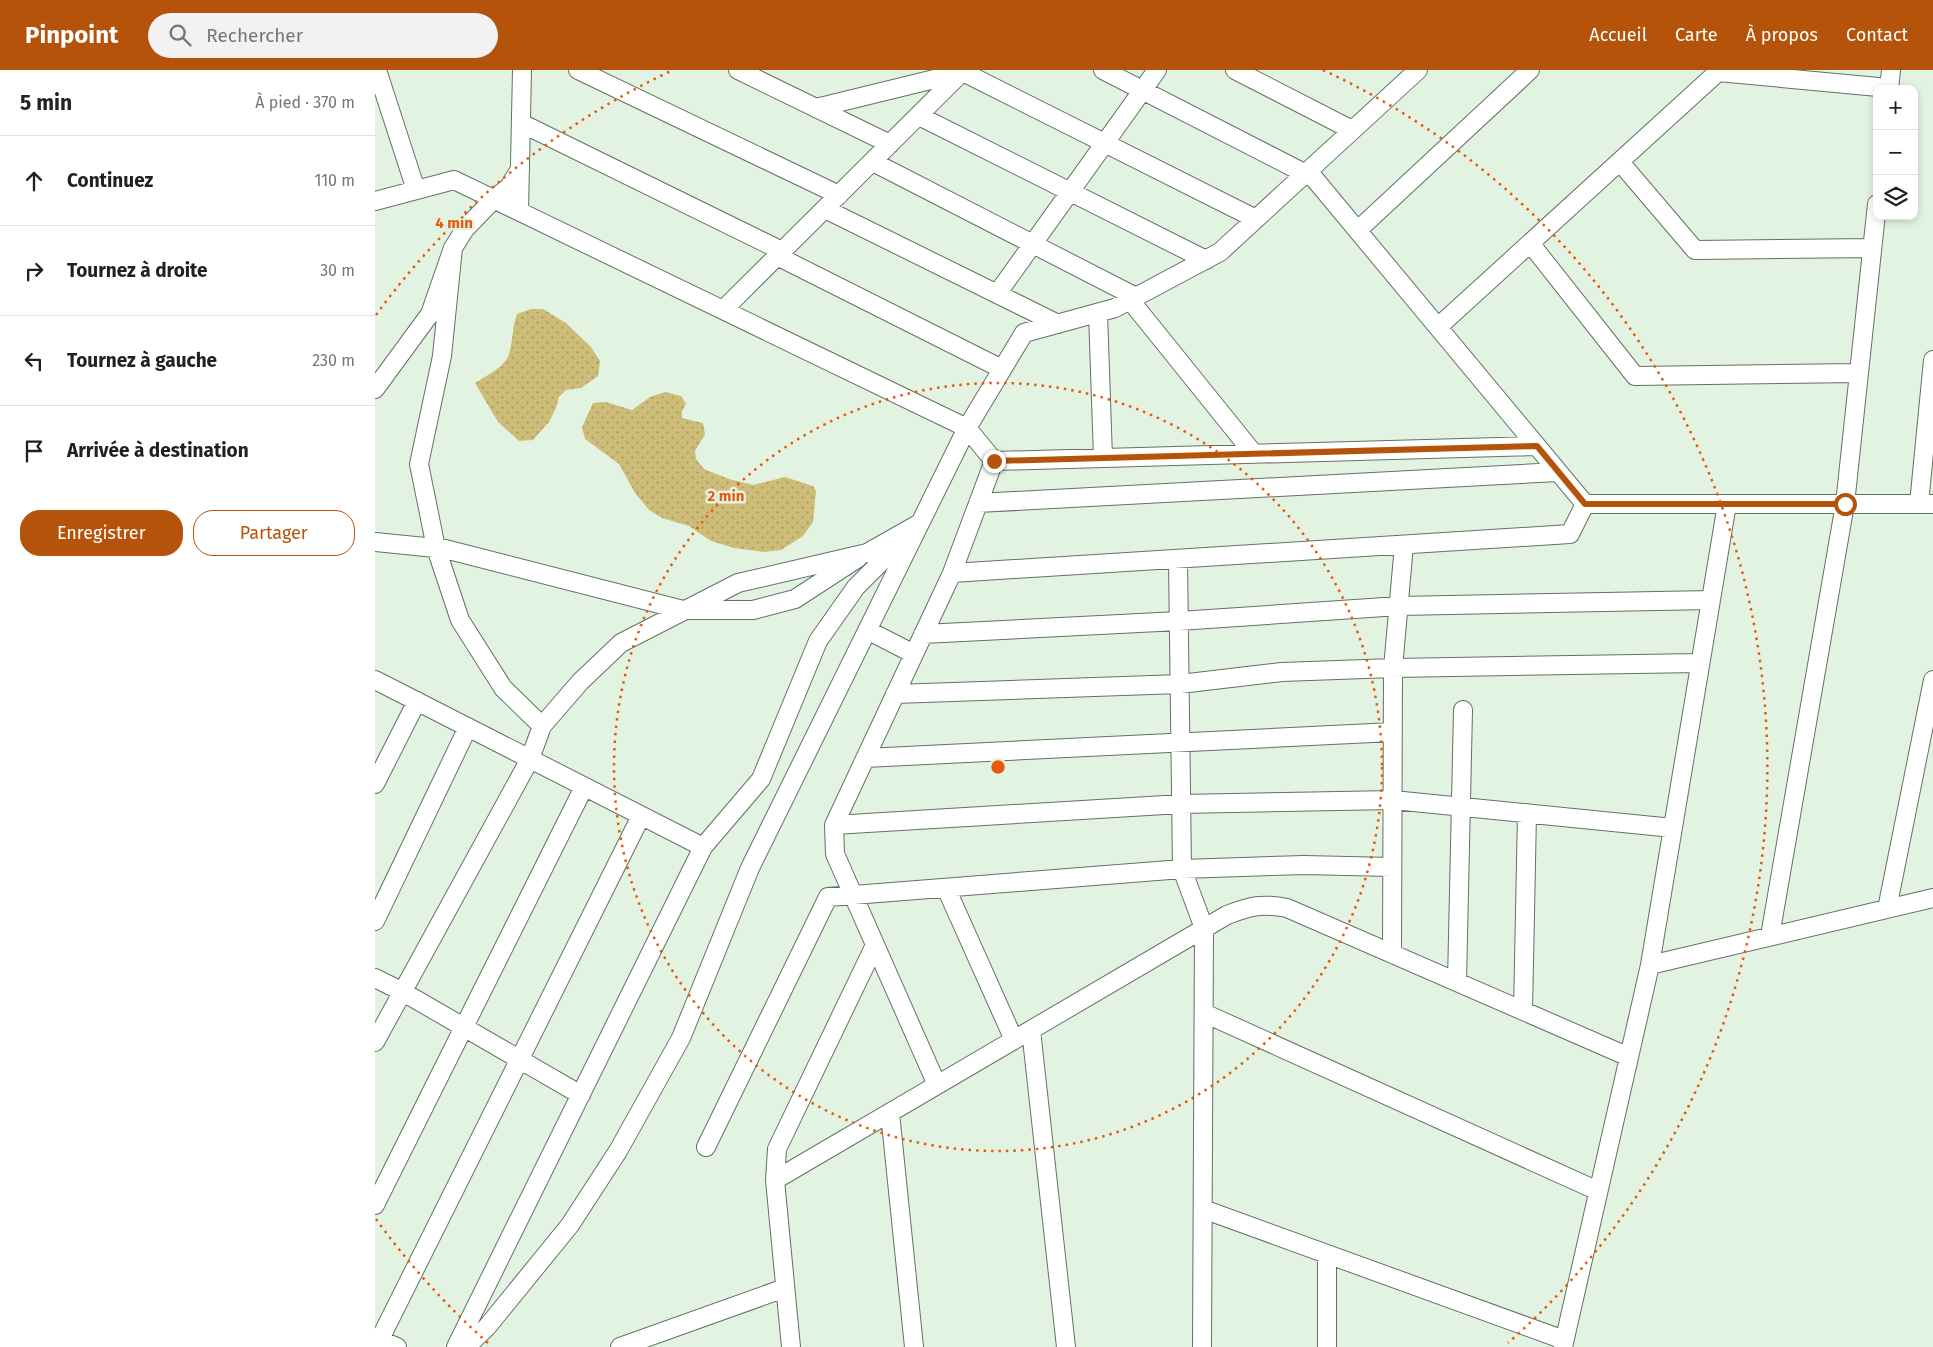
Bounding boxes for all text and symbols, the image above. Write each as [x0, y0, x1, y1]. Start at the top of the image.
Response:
search box [148, 13, 498, 58]
text: Pinpoint [25, 21, 118, 49]
icon: search [166, 21, 194, 49]
text: Rechercher [206, 24, 303, 47]
text: Accueil [1589, 24, 1647, 46]
text: Carte [1675, 24, 1718, 46]
text: À propos [1746, 24, 1818, 46]
text: Contact [1846, 24, 1908, 46]
map controls [1873, 85, 1918, 220]
button: + [1873, 85, 1918, 130]
text: 5 min [20, 90, 72, 116]
text: À pied · 370 m [255, 93, 355, 112]
button: − [1873, 130, 1918, 175]
icon: ahead [20, 167, 48, 195]
text: Continuez [67, 169, 153, 192]
text: 110 m [314, 171, 355, 190]
button: layers [1873, 175, 1918, 220]
text: 4 min [435, 214, 473, 232]
icon: right [20, 257, 48, 285]
text: Tournez à droite [67, 259, 208, 282]
text: 30 m [320, 261, 355, 280]
icon: left [20, 347, 48, 375]
text: Tournez à gauche [67, 349, 217, 372]
text: 230 m [312, 351, 355, 370]
icon: arrive [20, 437, 48, 465]
text: Arrivée à destination [67, 439, 249, 462]
route end [983, 450, 1006, 473]
text: 2 min [708, 487, 744, 505]
route start [1834, 493, 1857, 516]
button: Enregistrer [20, 510, 183, 556]
button: Partager [193, 510, 355, 556]
centre of rings [989, 758, 1007, 776]

